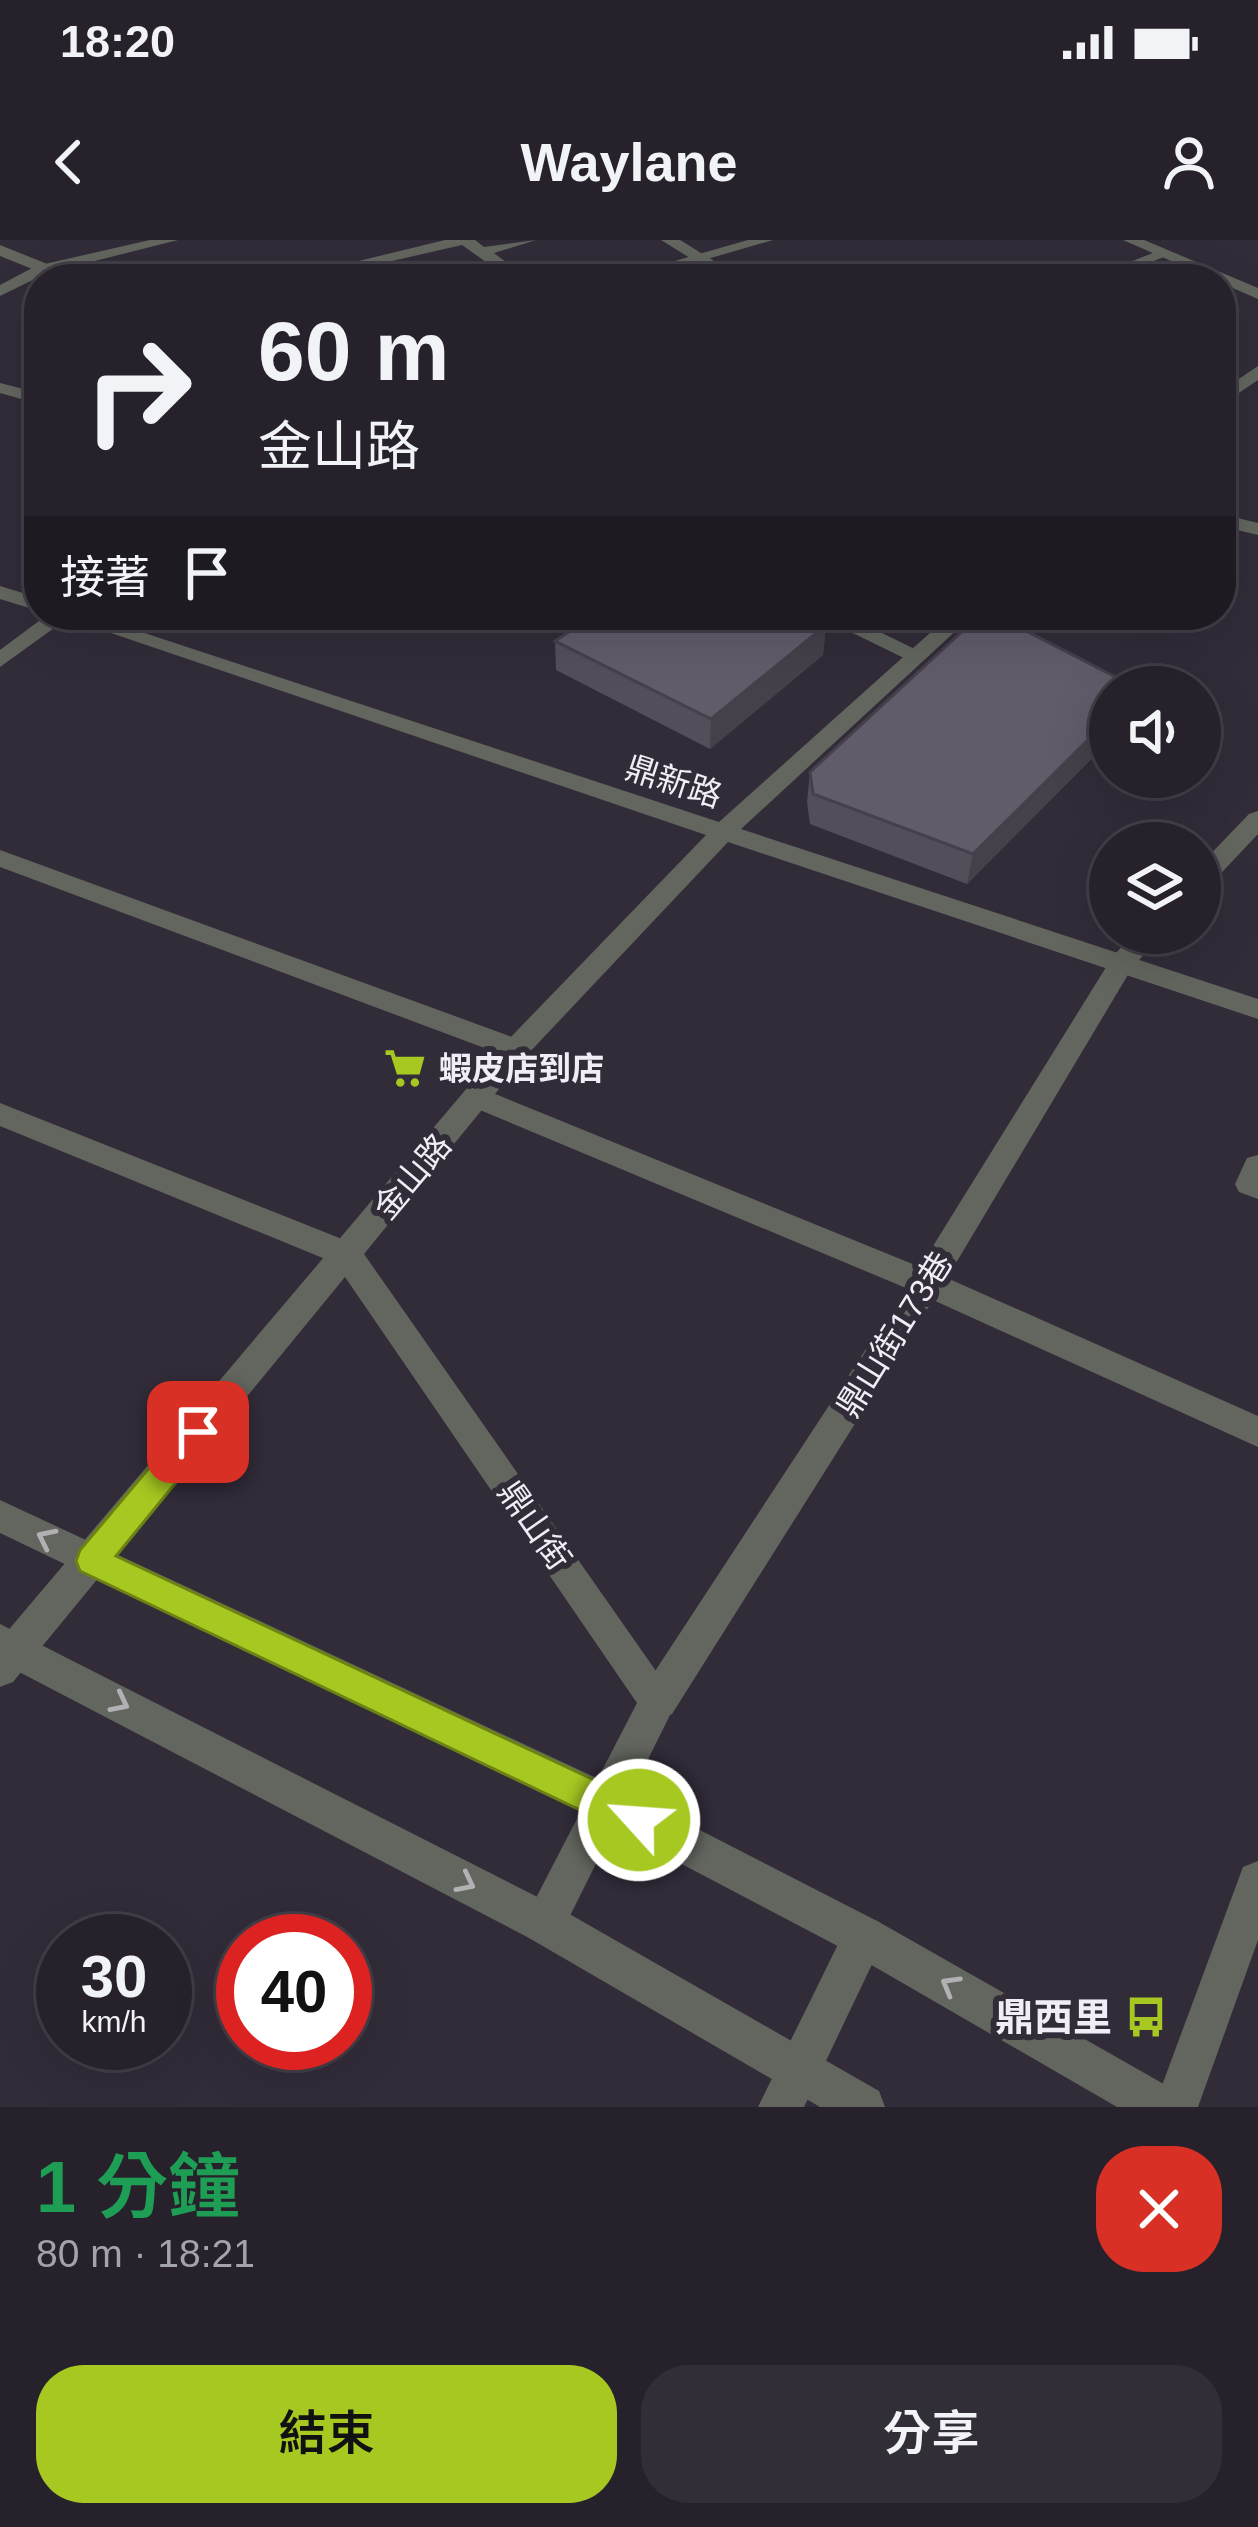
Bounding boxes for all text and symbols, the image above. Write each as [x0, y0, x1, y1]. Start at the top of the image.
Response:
text: 18:20 [60, 16, 175, 67]
icon: back [36, 129, 102, 195]
icon: person [1156, 129, 1222, 195]
text: Waylane [520, 132, 738, 192]
text: 60 m [258, 304, 449, 398]
icon: right [60, 312, 216, 468]
text: 金山路 [258, 416, 420, 476]
icon: arrive [174, 540, 240, 606]
text: 接著 [60, 552, 150, 603]
map controls [1089, 666, 1221, 954]
button: sound [1089, 666, 1221, 798]
street label: 鼎新路 [621, 749, 727, 814]
button: layers [1089, 822, 1221, 954]
supermarket icon: 蝦皮店到店 [382, 1045, 428, 1091]
place label: 蝦皮店到店 [439, 1050, 604, 1087]
street label: 金山路 [366, 1127, 458, 1226]
street label: 鼎山街173巷 [829, 1245, 960, 1423]
pin [147, 1381, 249, 1483]
icon: arrive [165, 1399, 231, 1465]
street label: 鼎山街 [491, 1474, 578, 1576]
one-way arrow [37, 1529, 58, 1553]
one-way arrow [108, 1689, 129, 1713]
position arrow [576, 1757, 702, 1883]
one-way arrow [454, 1868, 475, 1892]
speed limit sign: 40 [216, 1914, 372, 2070]
text: 30 [81, 1943, 147, 2010]
one-way arrow [941, 1977, 962, 2000]
bus stop icon: 鼎西里 [1123, 1994, 1169, 2040]
place label: 鼎西里 [995, 1996, 1112, 2039]
text: km/h [81, 2005, 147, 2038]
button: close [1096, 2146, 1222, 2272]
text: 1 分鐘 [36, 2147, 240, 2227]
text: 80 m · 18:21 [36, 2232, 255, 2275]
button: 結束 [36, 2365, 617, 2503]
button: 分享 [641, 2365, 1222, 2503]

